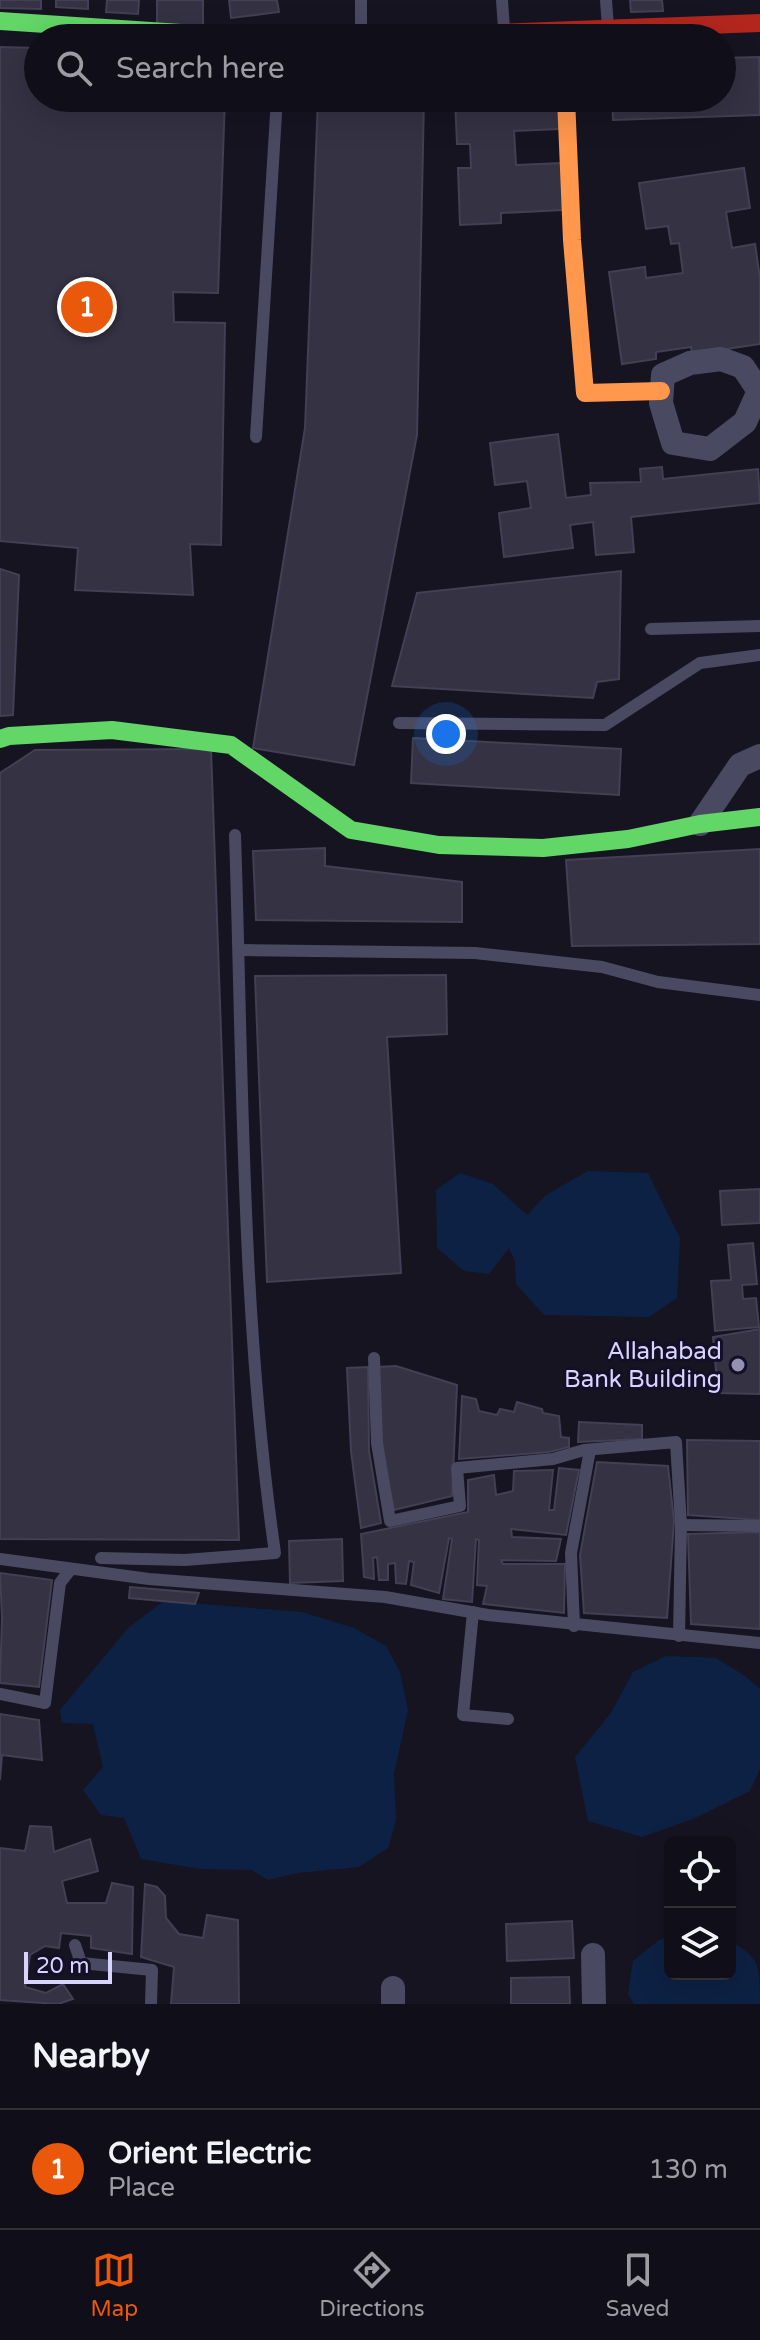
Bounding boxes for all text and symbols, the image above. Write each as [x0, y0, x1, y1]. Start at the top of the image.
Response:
search box [24, 24, 736, 112]
icon: search [52, 46, 96, 90]
text: Search here [116, 50, 285, 87]
pin: 1 [61, 277, 113, 337]
your location [426, 714, 466, 754]
place label: Allahabad Bank Building [564, 1337, 722, 1394]
marker: Allahabad Bank Building [729, 1356, 747, 1374]
map controls [664, 1836, 736, 1980]
button: locate [664, 1836, 736, 1908]
button: layers [664, 1908, 736, 1980]
scale bar [24, 1948, 112, 1984]
text: 20 m [36, 1953, 90, 1979]
text: Nearby [32, 2036, 150, 2077]
text: Orient Electric [108, 2135, 311, 2172]
text: 1 [50, 2154, 66, 2185]
text: 130 m [648, 2154, 728, 2185]
text: Place [108, 2172, 175, 2203]
tab: Map [91, 2248, 138, 2322]
tab: Directions [319, 2248, 425, 2322]
tab: Saved [606, 2248, 669, 2322]

